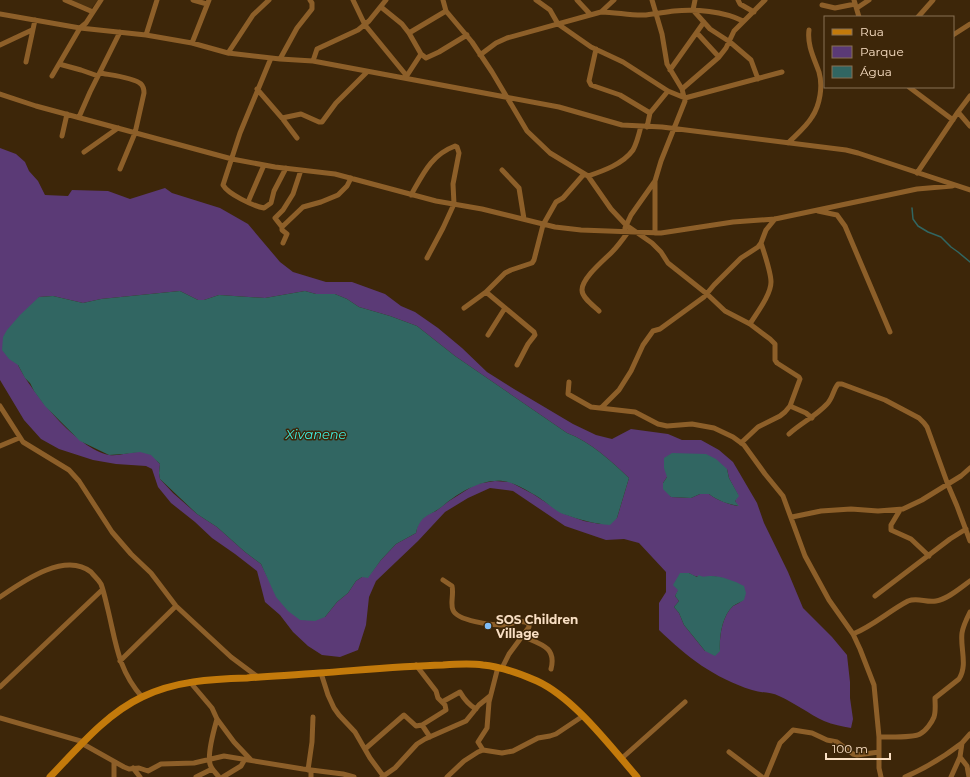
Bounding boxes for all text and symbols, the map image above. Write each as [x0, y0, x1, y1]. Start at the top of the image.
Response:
legend [824, 16, 954, 88]
text: Rua [860, 24, 884, 39]
text: Parque [860, 44, 904, 59]
text: Água [860, 64, 892, 79]
water label: Xivanene [285, 426, 347, 442]
place label: SOS Children Village [495, 612, 578, 641]
marker: SOS Children Village [483, 621, 493, 631]
scale bar [826, 735, 890, 761]
text: 100 m [832, 741, 868, 756]

